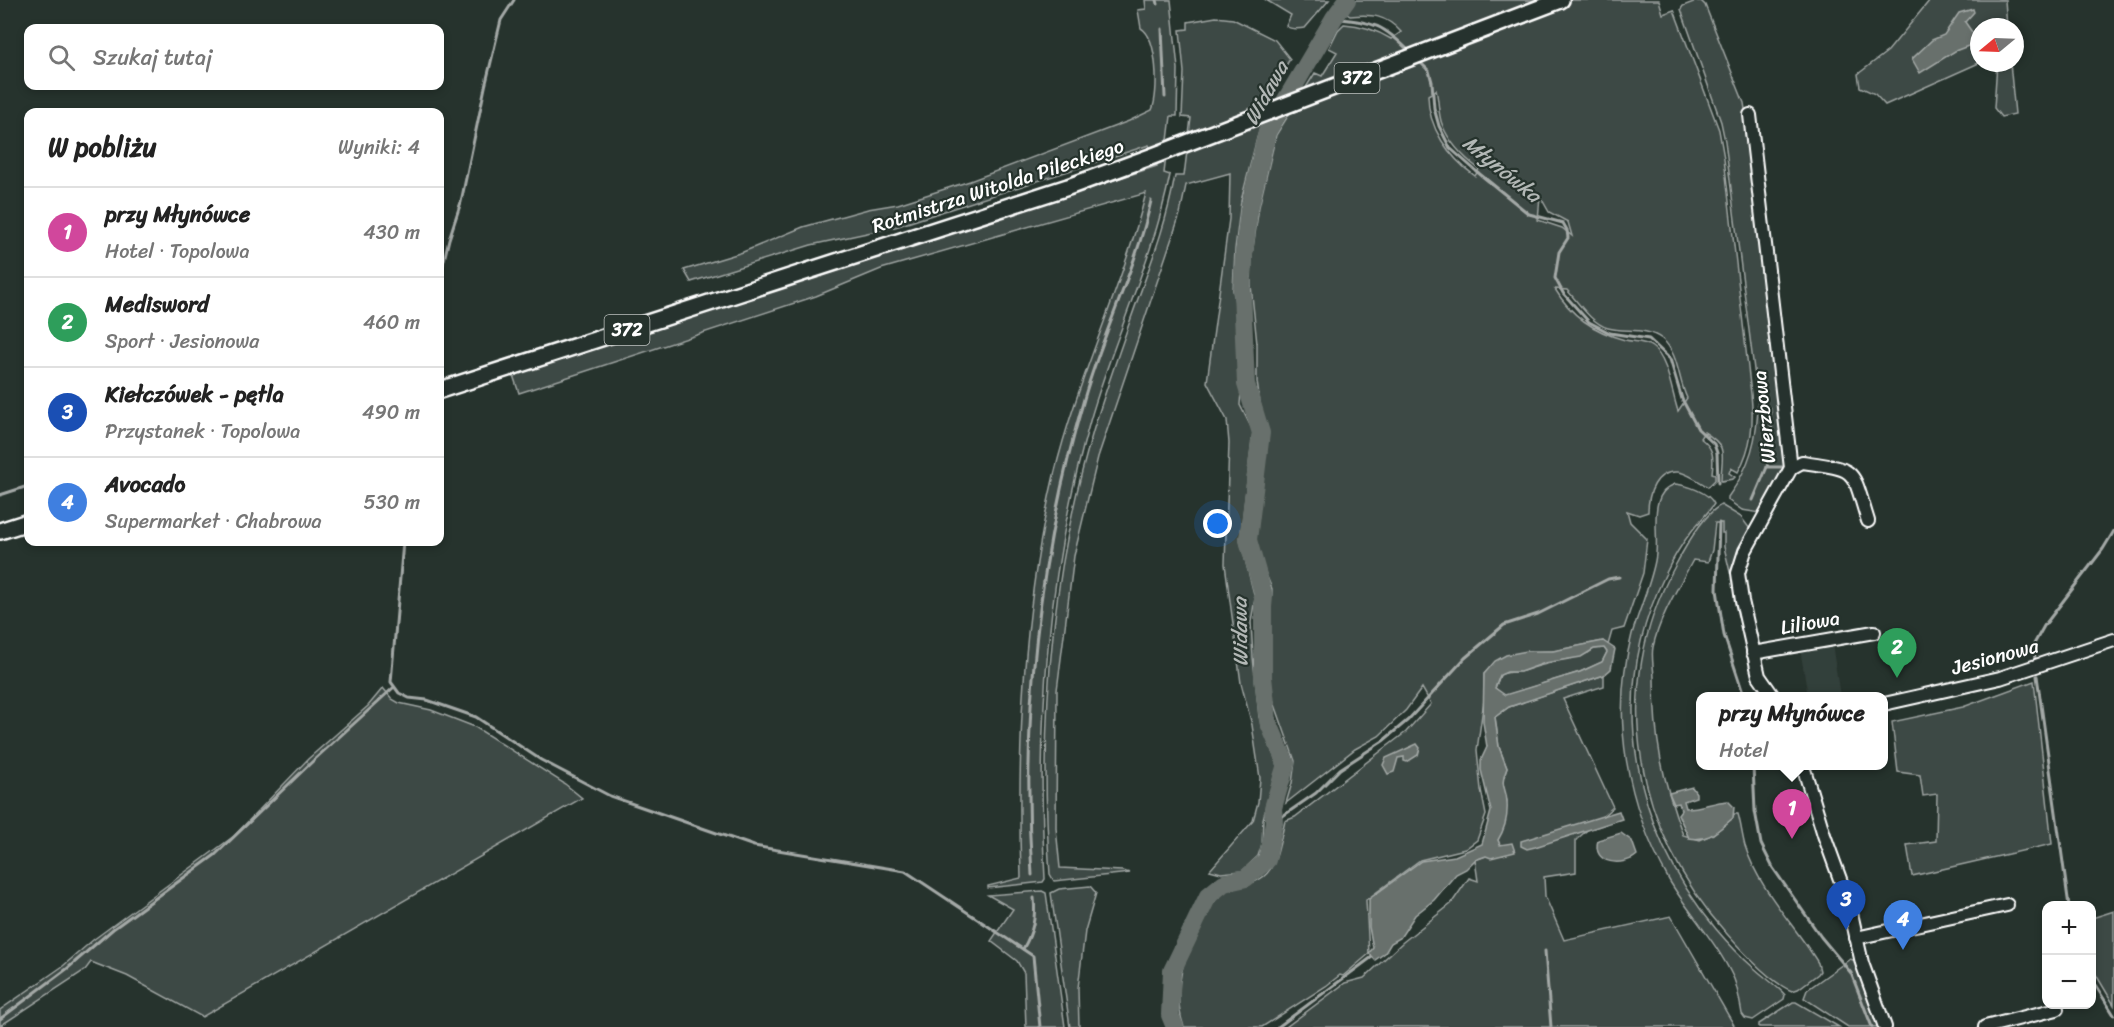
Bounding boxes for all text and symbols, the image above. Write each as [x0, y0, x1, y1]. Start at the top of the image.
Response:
north arrow [1970, 18, 2024, 72]
search box [24, 24, 444, 90]
text: Szukaj tutaj [93, 38, 212, 77]
icon: search [45, 41, 78, 74]
water label: Widawa [1233, 52, 1300, 132]
road number: 372 [1334, 63, 1380, 93]
text: W pobliżu [48, 124, 157, 170]
water label: Młynówka [1454, 125, 1551, 214]
street label: Rotmistrza Witolda Pileckiego [867, 129, 1129, 243]
text: Wyniki: 4 [338, 130, 420, 165]
text: przy Młynówce [105, 195, 250, 234]
text: 1 [63, 215, 72, 250]
text: 430 m [363, 215, 420, 250]
text: Hotel · Topolowa [105, 234, 249, 269]
text: Medisword [105, 285, 209, 324]
text: 2 [62, 305, 73, 340]
text: 460 m [363, 305, 420, 340]
road number: 372 [604, 315, 650, 345]
text: Sport · Jesionowa [105, 324, 259, 359]
street label: Wierzbowa [1742, 369, 1786, 465]
text: Kiełczówek - pętla [105, 375, 284, 414]
text: 3 [62, 395, 73, 430]
text: 490 m [362, 395, 420, 430]
text: Przystanek · Topolowa [105, 414, 300, 449]
text: Avocado [105, 465, 185, 504]
text: 4 [61, 485, 74, 520]
text: 530 m [364, 485, 420, 520]
text: Supermarket · Chabrowa [105, 504, 322, 539]
your location [1203, 509, 1232, 538]
water label: Widawa [1220, 595, 1260, 667]
street label: Liliowa [1778, 601, 1842, 645]
pin: 2 [1878, 628, 1916, 678]
street label: Jesionowa [1946, 628, 2043, 686]
popup [1696, 692, 1888, 770]
text: przy Młynówce [1719, 694, 1865, 733]
text: Hotel [1719, 733, 1768, 768]
pin: 1 [1772, 790, 1812, 839]
pin: 3 [1826, 880, 1866, 930]
pin: 4 [1884, 900, 1922, 950]
map controls [2042, 901, 2096, 1009]
button: + [2042, 901, 2096, 955]
button: − [2042, 955, 2096, 1009]

